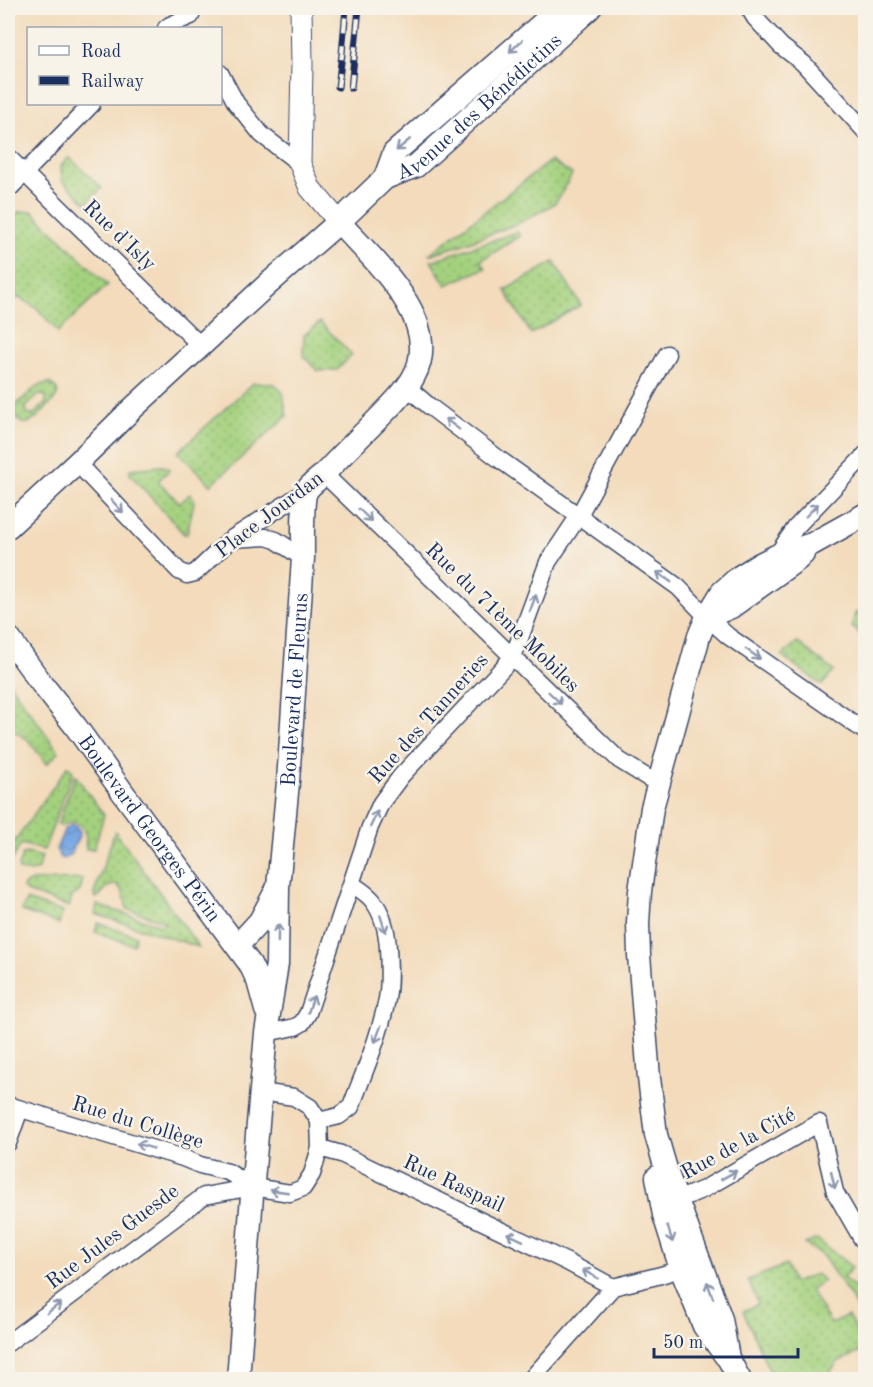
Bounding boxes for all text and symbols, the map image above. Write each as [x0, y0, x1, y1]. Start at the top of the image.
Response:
legend [27, 27, 222, 105]
street label: Avenue des Bénédictins [394, 30, 566, 185]
one-way arrow [508, 39, 523, 53]
text: Road [81, 43, 121, 61]
text: Railway [81, 73, 144, 91]
one-way arrow [395, 139, 411, 152]
street label: Rue d'Isly [79, 197, 159, 276]
one-way arrow [445, 418, 461, 430]
street label: Place Jourdan [212, 468, 328, 562]
one-way arrow [109, 498, 124, 513]
one-way arrow [805, 502, 820, 517]
one-way arrow [358, 508, 373, 522]
street label: Rue du 71ème Mobiles [421, 539, 583, 697]
one-way arrow [657, 571, 673, 583]
street label: Boulevard de Fleurus [279, 592, 313, 787]
one-way arrow [528, 594, 539, 612]
one-way arrow [744, 648, 760, 660]
street label: Rue des Tanneries [365, 650, 493, 788]
one-way arrow [547, 691, 562, 705]
street label: Boulevard Georges Périn [73, 732, 224, 926]
one-way arrow [368, 811, 380, 829]
one-way arrow [379, 914, 390, 933]
one-way arrow [272, 924, 284, 944]
one-way arrow [307, 995, 318, 1014]
one-way arrow [371, 1024, 382, 1043]
street label: Rue du Collège [69, 1093, 206, 1153]
street label: Rue de la Cité [678, 1104, 799, 1184]
one-way arrow [136, 1140, 155, 1151]
street label: Rue Raspail [400, 1152, 507, 1217]
one-way arrow [720, 1169, 738, 1180]
one-way arrow [827, 1171, 839, 1190]
street label: Rue Jules Guesde [43, 1181, 183, 1294]
one-way arrow [270, 1186, 289, 1197]
one-way arrow [665, 1224, 676, 1243]
one-way arrow [506, 1230, 524, 1242]
one-way arrow [582, 1268, 600, 1279]
one-way arrow [703, 1281, 714, 1300]
one-way arrow [46, 1301, 62, 1314]
scale bar [654, 1321, 798, 1359]
text: 50 m [663, 1334, 703, 1352]

